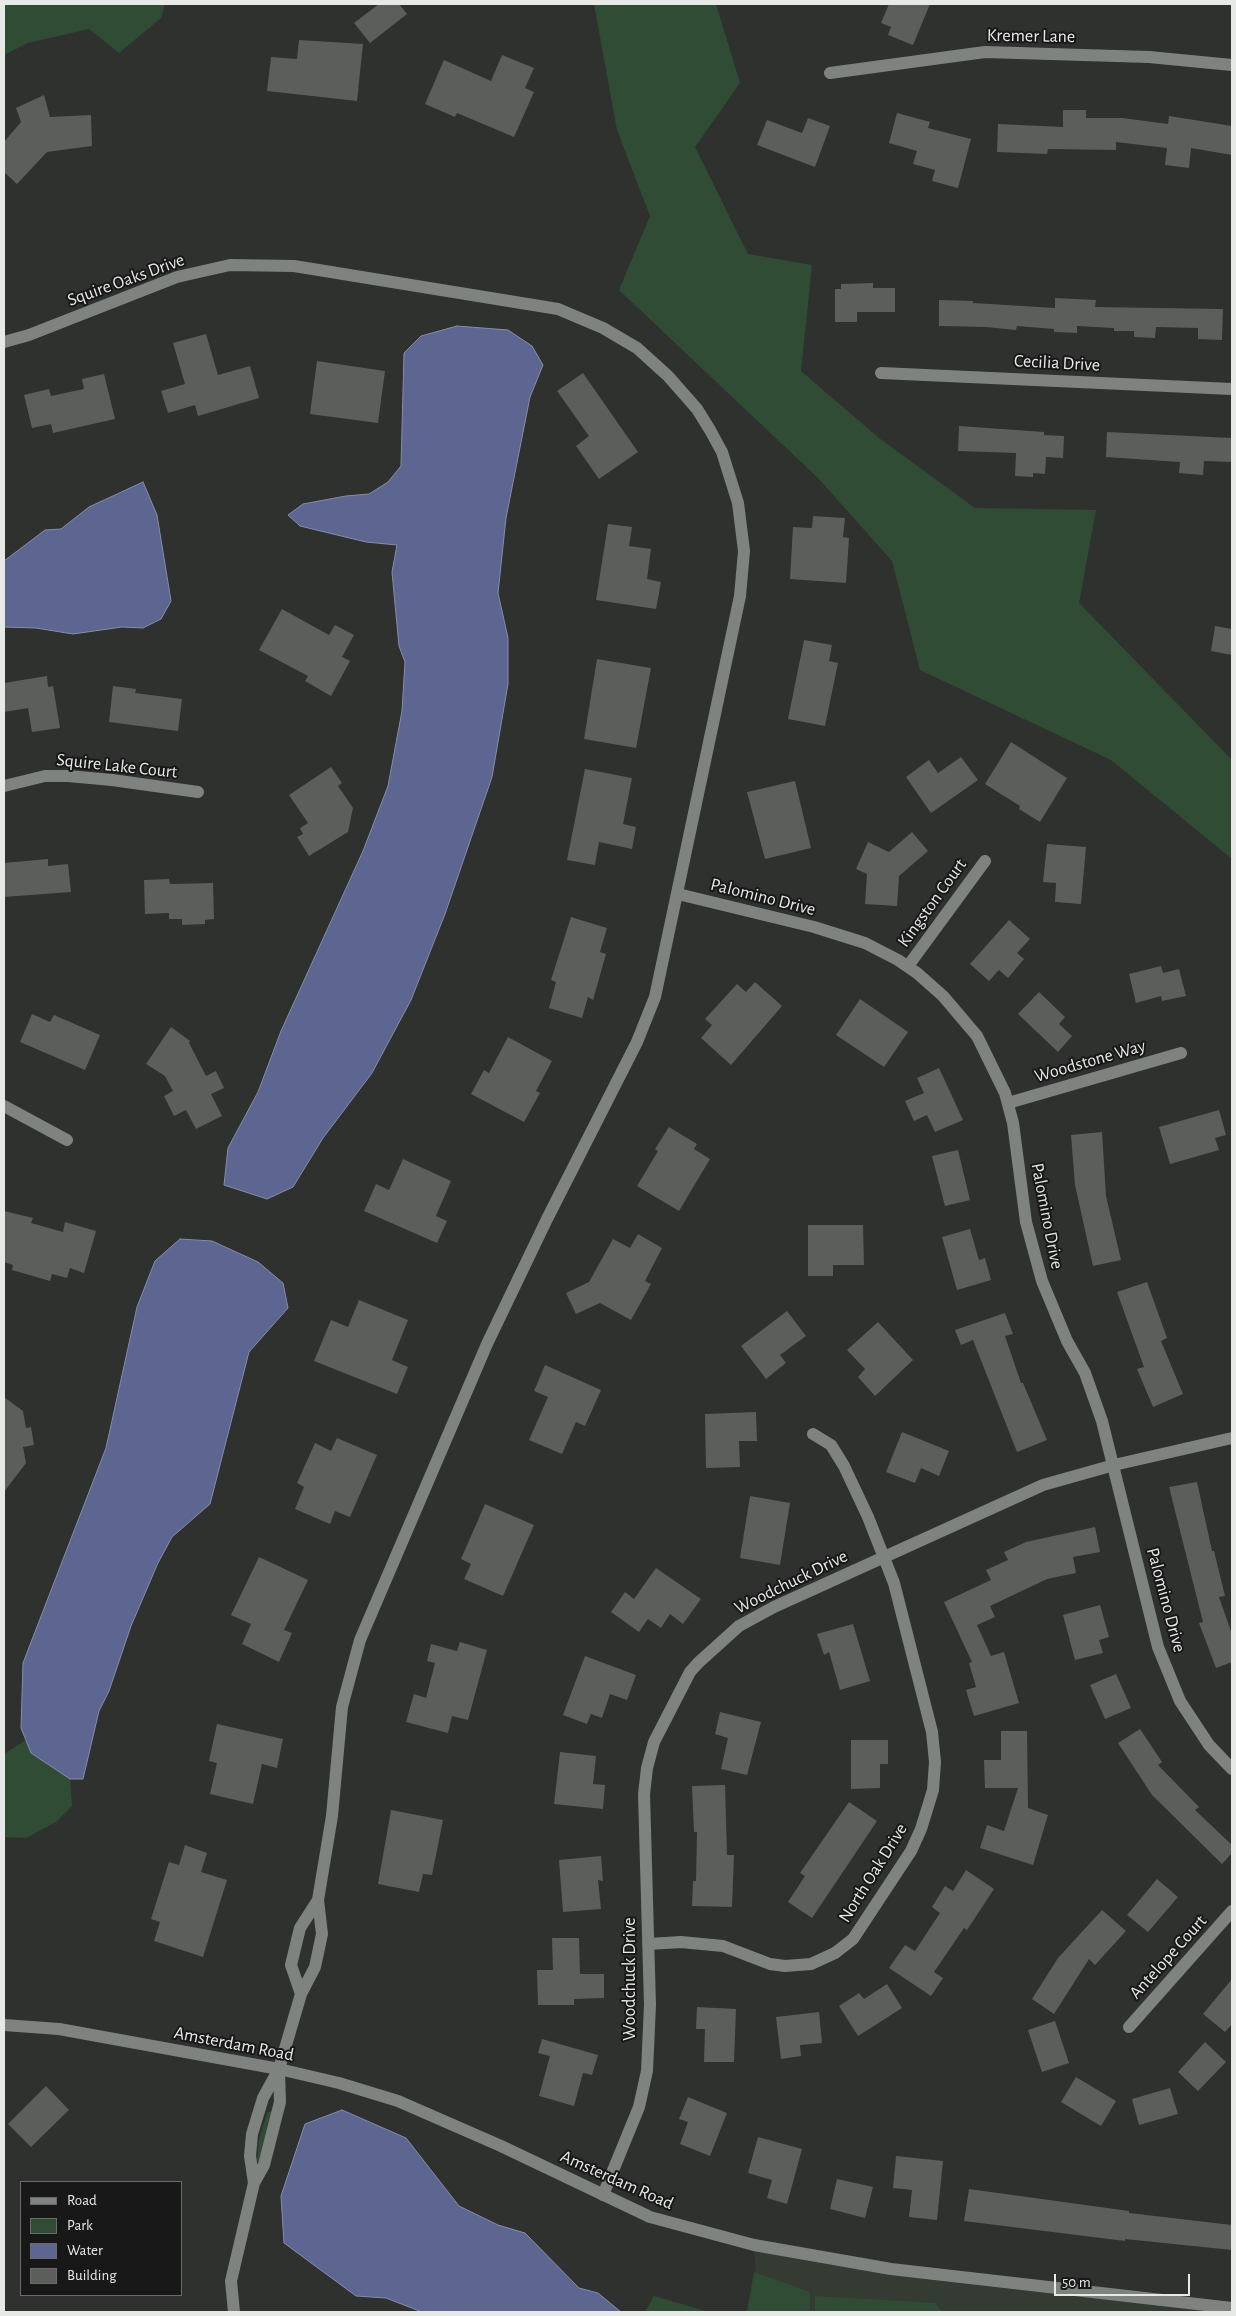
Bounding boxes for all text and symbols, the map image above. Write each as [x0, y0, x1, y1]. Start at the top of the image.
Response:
street label: Kremer Lane [987, 24, 1075, 48]
street label: Squire Oaks Drive [65, 249, 187, 311]
street label: Cecilia Drive [1013, 350, 1101, 376]
street label: Squire Lake Court [56, 749, 178, 783]
street label: Kingston Court [893, 855, 971, 951]
street label: Palomino Drive [708, 874, 818, 920]
street label: Woodstone Way [1032, 1035, 1148, 1087]
street label: Palomino Drive [1026, 1161, 1068, 1271]
street label: Woodchuck Drive [731, 1545, 851, 1619]
street label: Palomino Drive [1142, 1545, 1190, 1655]
street label: North Oak Drive [834, 1819, 912, 1927]
street label: Antelope Court [1125, 1911, 1211, 2003]
street label: Woodchuck Drive [619, 1917, 641, 2041]
street label: Amsterdam Road [172, 2022, 296, 2066]
street label: Amsterdam Road [557, 2145, 677, 2215]
legend [20, 2181, 182, 2296]
text: Road [67, 2193, 97, 2208]
text: Park [67, 2218, 93, 2233]
text: Water [67, 2243, 103, 2258]
scale bar [1056, 2264, 1192, 2296]
text: Building [67, 2268, 117, 2283]
text: 50 m [1062, 2275, 1091, 2290]

